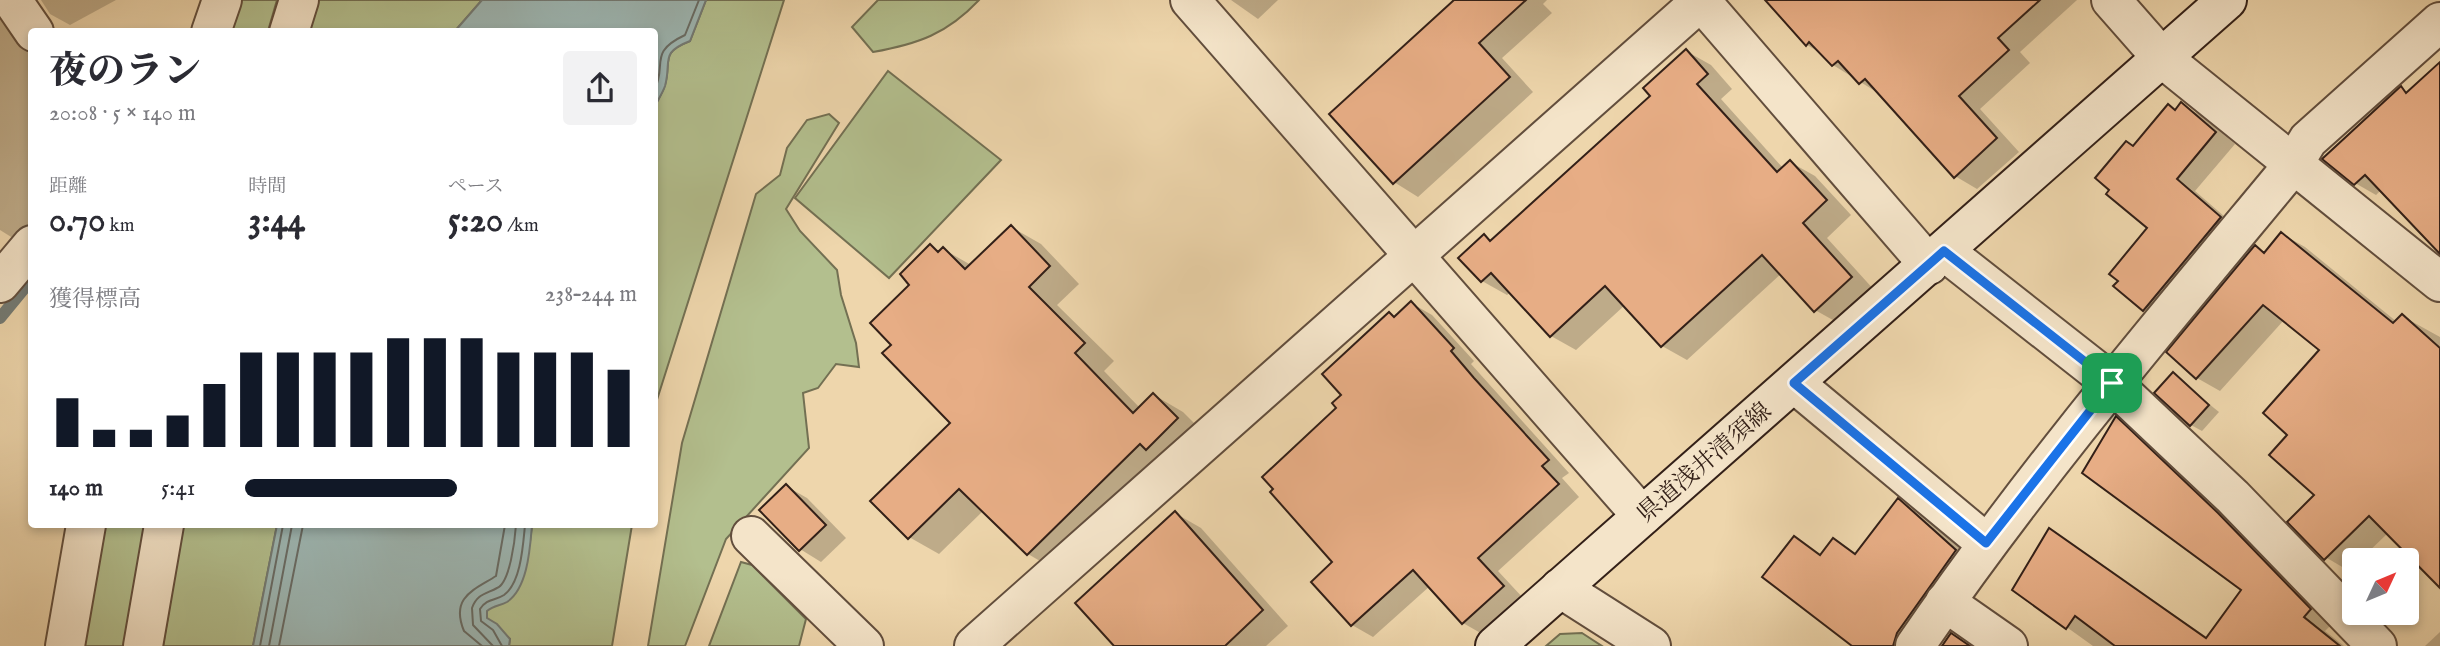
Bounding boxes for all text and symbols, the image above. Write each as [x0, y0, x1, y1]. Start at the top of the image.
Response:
text: 夜のラン [49, 49, 201, 97]
button: share [563, 51, 637, 125]
text: 20:08 · 5 × 140 m [49, 99, 196, 128]
text: 距離 [49, 175, 87, 199]
text: 時間 [248, 175, 286, 199]
text: ペース [448, 175, 504, 199]
text: 0.70 [49, 199, 105, 244]
text: 3:44 [248, 199, 305, 244]
text: 5:20 [448, 199, 503, 244]
text: km [105, 214, 134, 238]
text: /km [503, 214, 539, 238]
text: 238–244 m [545, 280, 637, 309]
text: 獲得標高 [49, 285, 141, 314]
pin [2082, 353, 2142, 413]
icon: arrive [2093, 364, 2131, 402]
street label: 県道浅井清須線 [1631, 396, 1779, 530]
text: 140 m [49, 474, 103, 503]
text: 5:41 [161, 474, 195, 503]
north arrow [2342, 548, 2418, 625]
map controls [2342, 548, 2419, 625]

